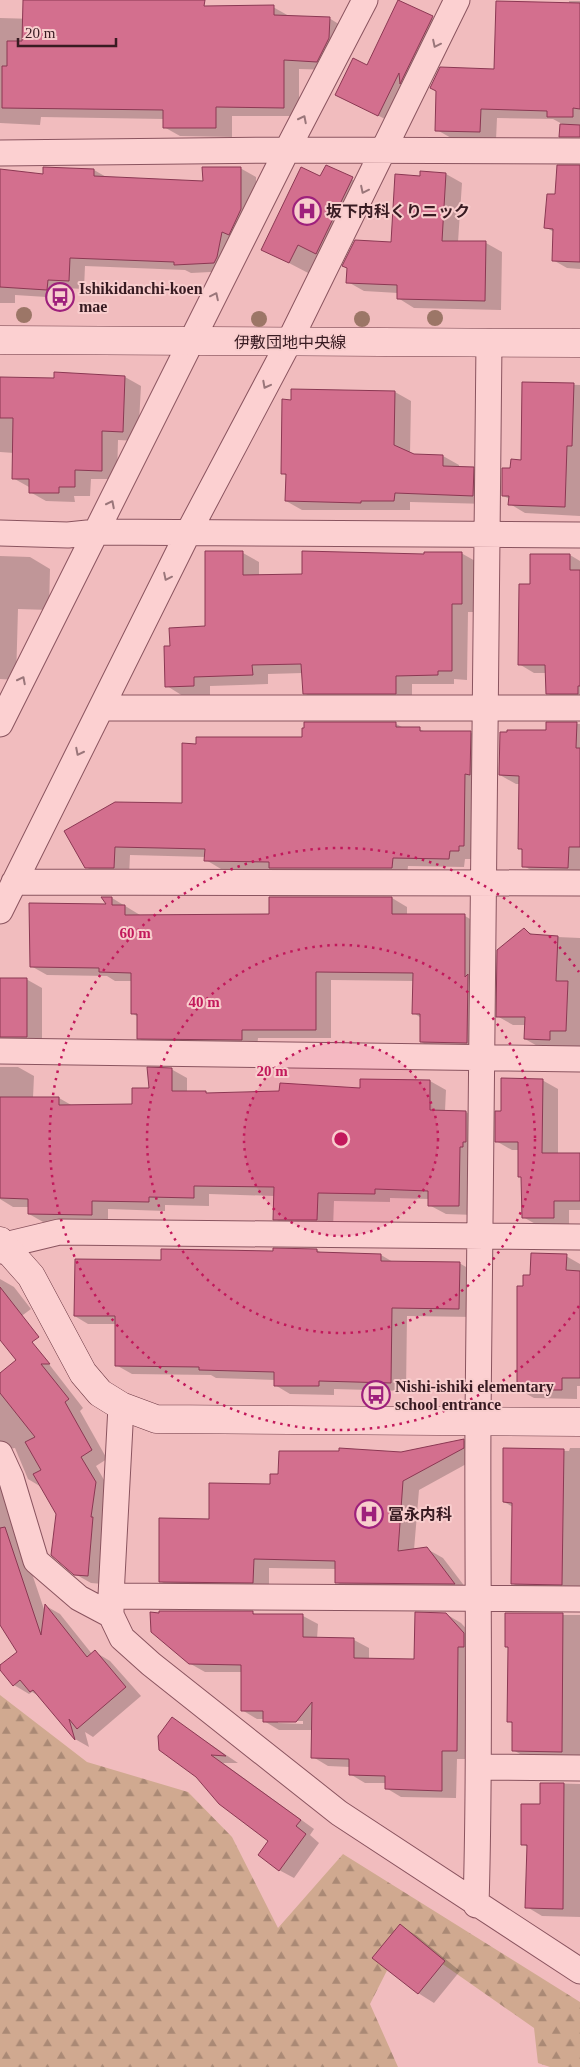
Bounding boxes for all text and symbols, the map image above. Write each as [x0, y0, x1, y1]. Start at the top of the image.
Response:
scale bar [18, 15, 115, 47]
text: 20 m [25, 25, 56, 41]
one-way arrow [432, 39, 442, 48]
one-way arrow [297, 115, 307, 124]
one-way arrow [360, 185, 370, 194]
hospital icon: 坂下内科くりニック [292, 196, 322, 226]
place label: 坂下内科くりニック [326, 203, 470, 220]
place label: Ishikidanchi-koen mae [79, 280, 203, 315]
bus stop icon: Ishikidanchi-koen mae [45, 282, 75, 312]
one-way arrow [209, 292, 219, 301]
street label: 伊敷団地中央線 [234, 334, 346, 351]
one-way arrow [263, 380, 273, 389]
one-way arrow [105, 500, 115, 509]
one-way arrow [162, 572, 173, 581]
one-way arrow [16, 676, 26, 685]
one-way arrow [75, 747, 86, 756]
text: 60 m [119, 925, 151, 941]
text: 40 m [188, 994, 220, 1010]
text: 20 m [256, 1063, 288, 1079]
centre of rings [332, 1130, 350, 1148]
place label: Nishi-ishiki elementary school entrance [395, 1378, 554, 1413]
bus stop icon: Nishi-ishiki elementary school entrance [361, 1380, 391, 1410]
hospital icon: 冨永内科 [354, 1499, 384, 1529]
place label: 冨永内科 [388, 1506, 452, 1523]

